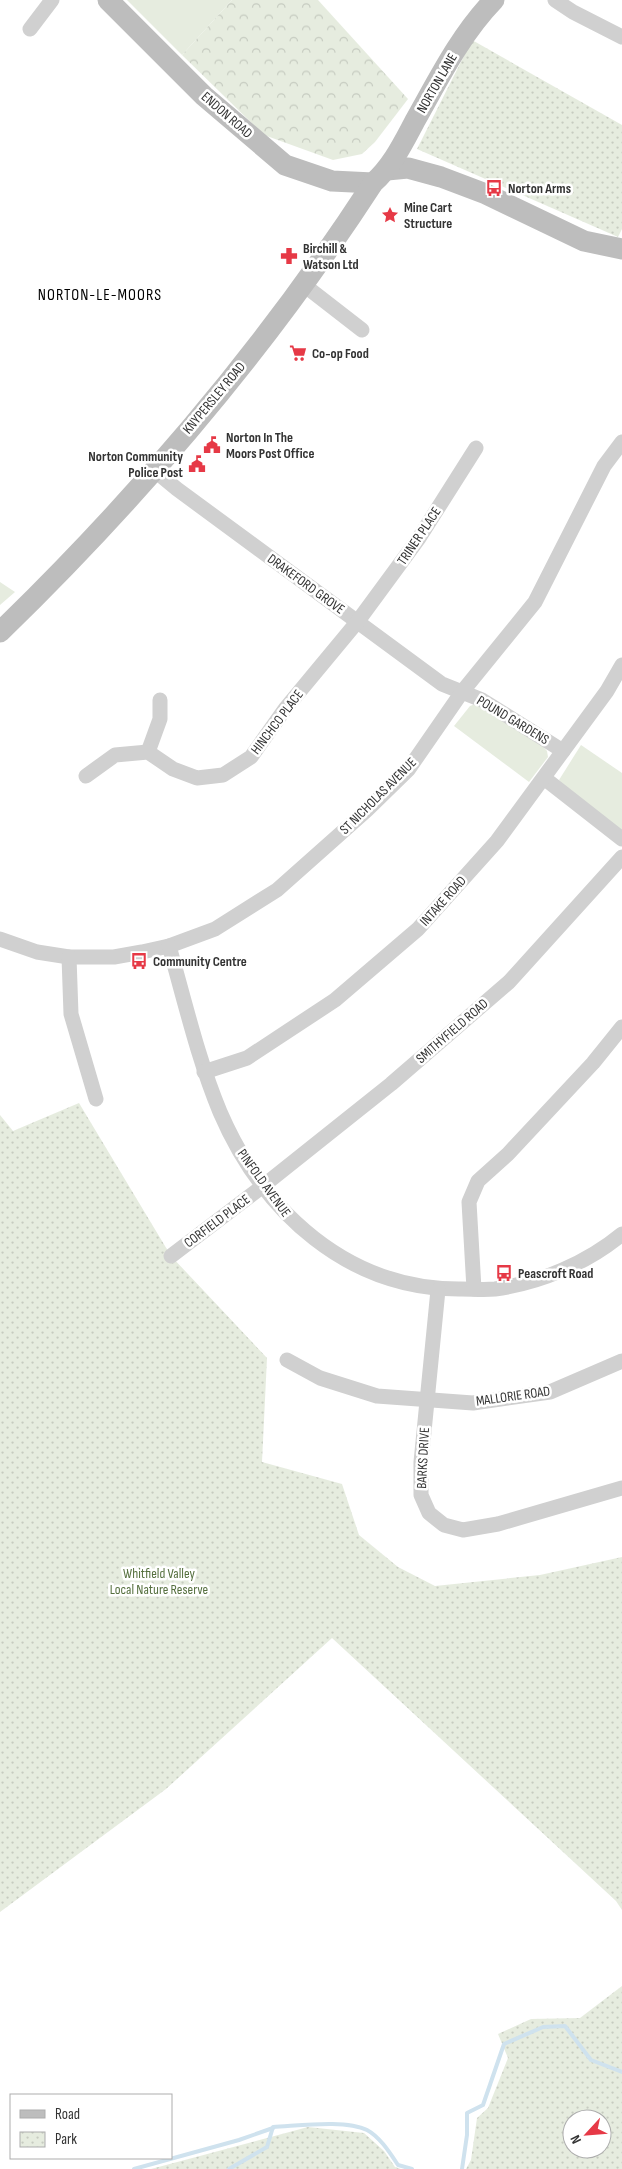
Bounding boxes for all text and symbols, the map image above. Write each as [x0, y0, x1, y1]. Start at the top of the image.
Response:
street label: NORTON LANE [413, 50, 461, 116]
street label: ENDON ROAD [198, 88, 256, 142]
bus stop icon: Norton Arms [484, 178, 504, 198]
place label: Norton Arms [508, 180, 571, 197]
place label: Mine Cart Structure [404, 199, 452, 232]
place icon: Mine Cart Structure [380, 205, 400, 225]
place label: Birchill & Watson Ltd [303, 240, 359, 273]
pharmacy icon: Birchill & Watson Ltd [279, 246, 299, 266]
district label: NORTON-LE-MOORS [38, 286, 162, 305]
supermarket icon: Co-op Food [288, 343, 308, 363]
place label: Co-op Food [312, 345, 369, 362]
street label: KNYPERSLEY ROAD [179, 359, 249, 437]
place label: Norton In The Moors Post Office [226, 429, 314, 462]
public building icon: Norton In The Moors Post Office [202, 435, 222, 455]
place label: Norton Community Police Post [88, 448, 183, 481]
public building icon: Norton Community Police Post [187, 454, 207, 474]
street label: TRINER PLACE [393, 504, 445, 568]
street label: DRAKEFORD GROVE [264, 550, 348, 618]
street label: HINCHCO PLACE [247, 686, 307, 758]
street label: POUND GARDENS [474, 692, 552, 748]
street label: ST NICHOLAS AVENUE [336, 754, 420, 838]
street label: INTAKE ROAD [416, 872, 470, 930]
bus stop icon: Community Centre [129, 951, 149, 971]
place label: Community Centre [153, 953, 247, 970]
street label: SMITHYFIELD ROAD [412, 995, 492, 1067]
street label: PINFOLD AVENUE [234, 1146, 294, 1220]
street label: CORFIELD PLACE [181, 1191, 254, 1251]
bus stop icon: Peascroft Road [494, 1263, 514, 1283]
place label: Peascroft Road [518, 1265, 593, 1282]
street label: MALLORIE ROAD [475, 1382, 551, 1410]
street label: BARKS DRIVE [413, 1427, 433, 1489]
park label: Whitfield Valley Local Nature Reserve [110, 1565, 208, 1598]
legend [10, 2094, 172, 2159]
text: Road [55, 2105, 80, 2124]
north arrow [562, 2109, 612, 2159]
text: Park [55, 2130, 77, 2149]
text: N [566, 2132, 585, 2147]

